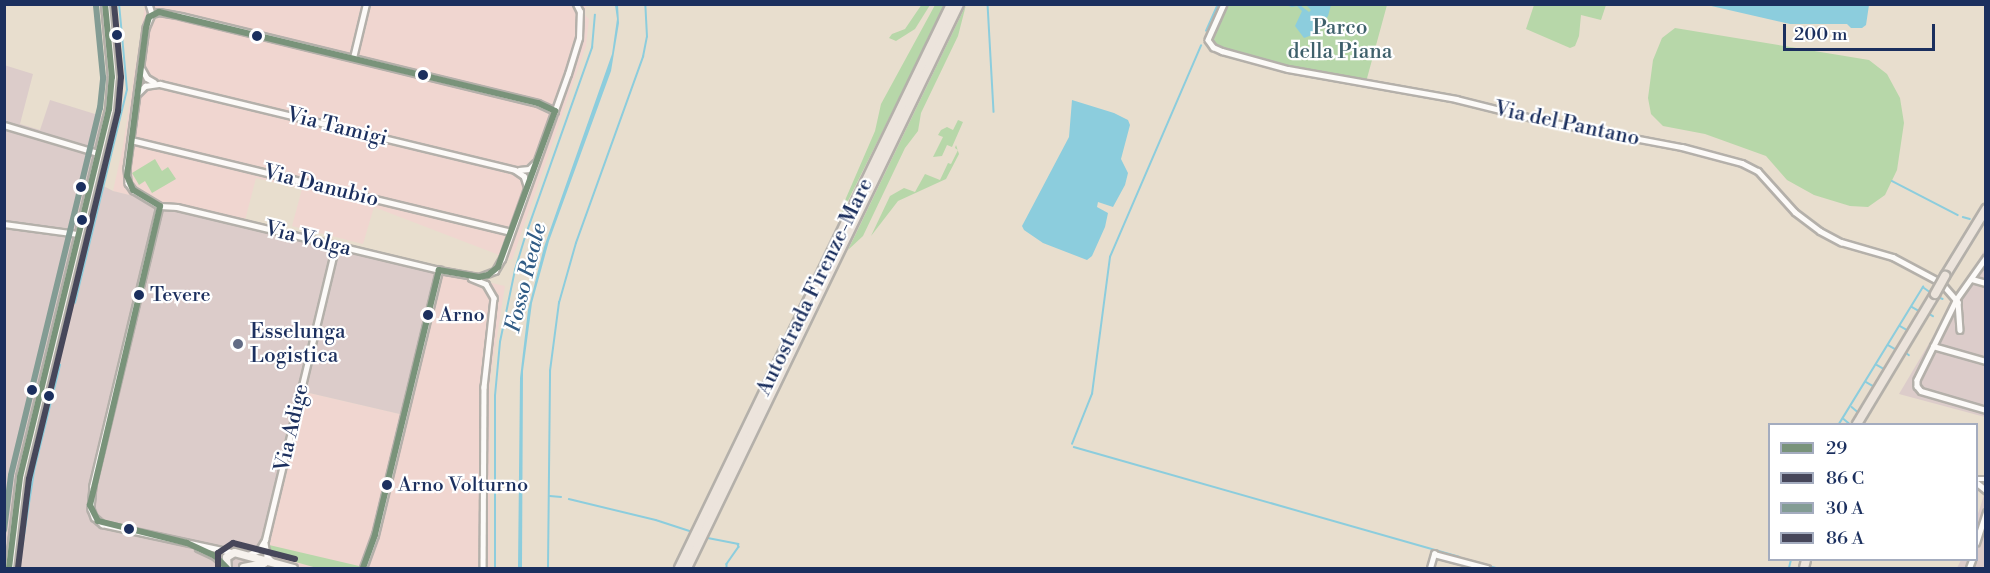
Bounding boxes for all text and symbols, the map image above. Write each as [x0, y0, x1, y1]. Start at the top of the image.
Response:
scale bar [1786, 12, 1938, 50]
park label: Parco della Piana [1288, 15, 1392, 65]
text: 200 m [1794, 23, 1848, 46]
unlabelled marker [111, 29, 123, 41]
unlabelled marker [251, 30, 263, 42]
unlabelled marker [417, 69, 429, 81]
street label: Via del Pantano [1492, 96, 1642, 152]
street label: Via Tamigi [284, 102, 390, 152]
street label: Via Danubio [261, 160, 381, 212]
street label: Autostrada Firenze-Mare [751, 174, 879, 400]
unlabelled marker [75, 181, 87, 193]
unlabelled marker [76, 214, 88, 226]
street label: Via Volga [262, 216, 354, 262]
water label: Fosso Reale [500, 221, 552, 335]
place label: Tevere [150, 283, 211, 307]
marker: Tevere [133, 289, 145, 301]
place label: Arno [439, 303, 485, 327]
marker: Arno [422, 309, 434, 321]
place label: Esselunga Logistica [250, 319, 346, 369]
marker: Esselunga Logistica [231, 337, 245, 351]
street label: Via Adige [270, 381, 314, 475]
unlabelled marker [26, 384, 38, 396]
unlabelled marker [43, 390, 55, 402]
legend [1768, 423, 1978, 561]
text: 29 [1826, 437, 1847, 460]
text: 86 C [1826, 467, 1864, 490]
place label: Arno Volturno [398, 473, 528, 497]
marker: Arno Volturno [381, 479, 393, 491]
text: 30 A [1826, 497, 1864, 520]
unlabelled marker [123, 523, 135, 535]
text: 86 A [1826, 527, 1864, 550]

